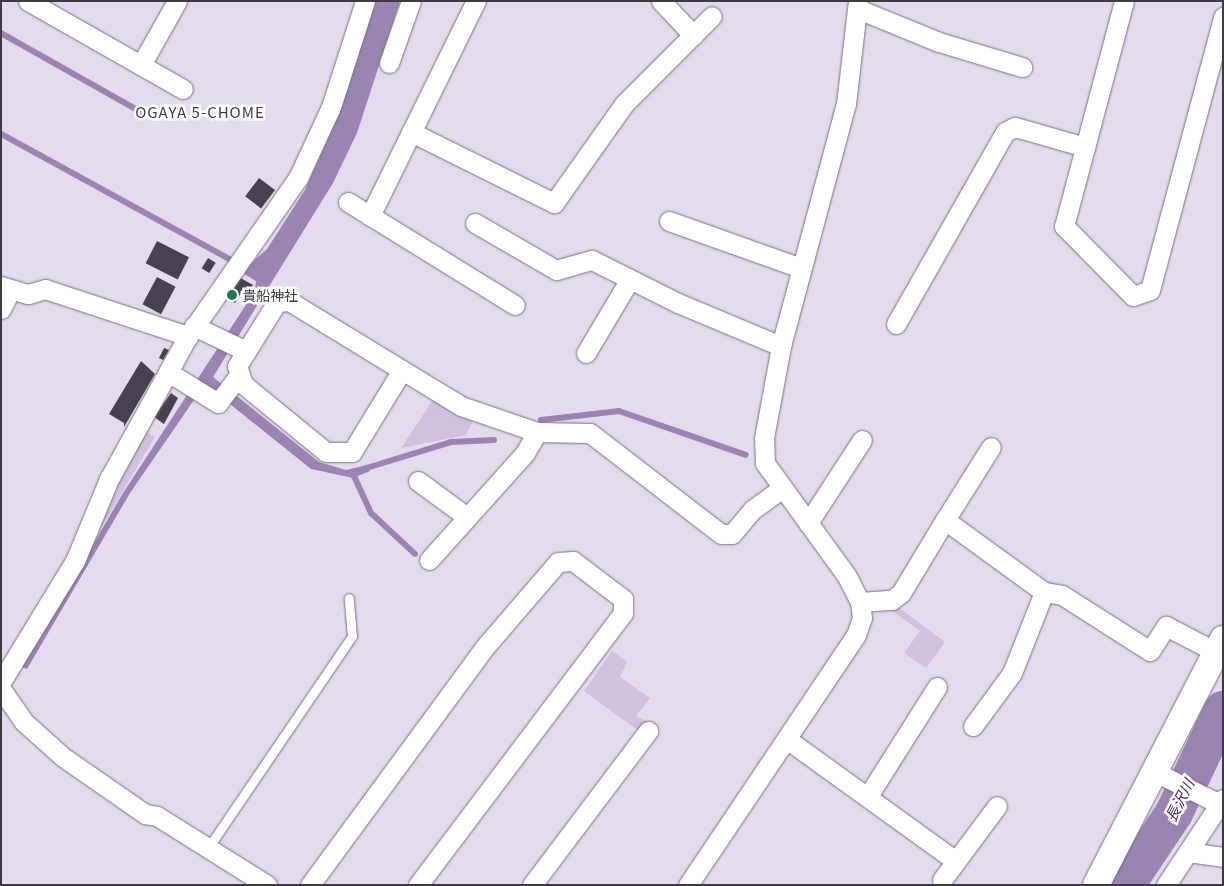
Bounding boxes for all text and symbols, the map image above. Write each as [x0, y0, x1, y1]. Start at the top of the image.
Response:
district label: OGAYA 5-CHOME [134, 103, 266, 121]
place label: 貴船神社 [242, 287, 298, 303]
marker: 貴船神社 [226, 289, 238, 301]
water label: 長沢川 [1161, 776, 1197, 824]

